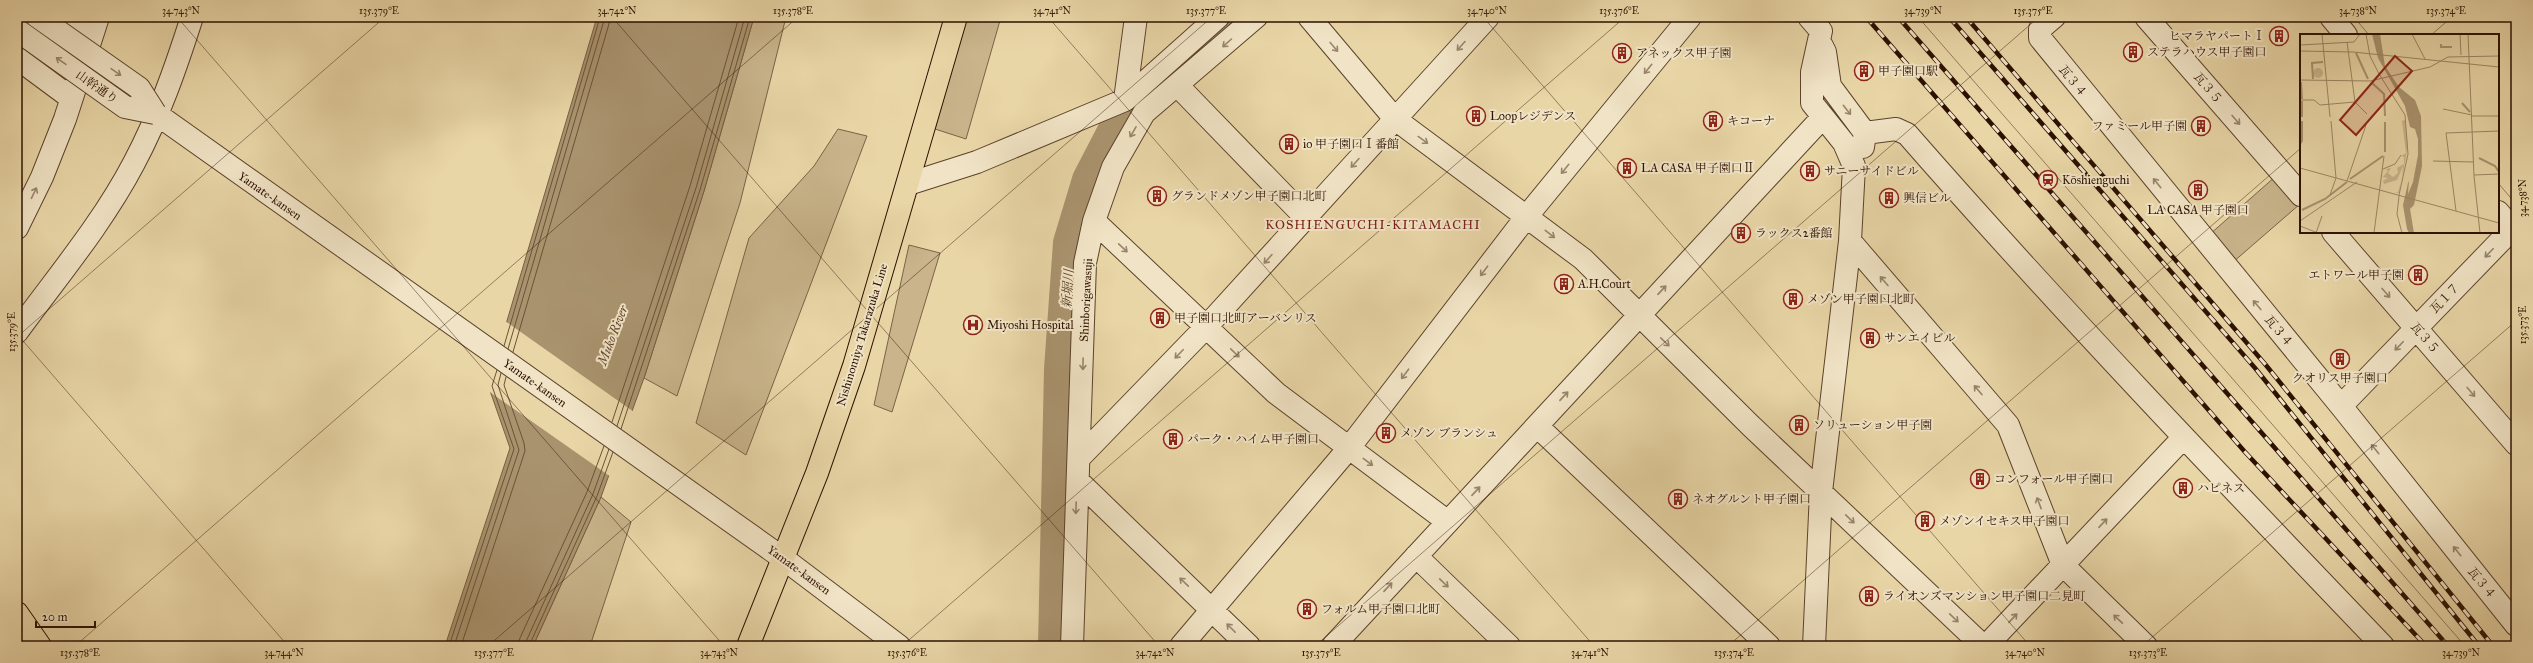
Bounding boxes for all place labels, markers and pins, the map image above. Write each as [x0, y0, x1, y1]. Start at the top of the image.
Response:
building icon: ヒマラヤパートⅠ [2268, 25, 2290, 47]
place label: ヒマラヤパートⅠ [2169, 29, 2265, 43]
building icon: ステラハウス甲子園口 [2122, 41, 2144, 63]
building icon: アネックス甲子園 [1611, 42, 1633, 64]
place label: ステラハウス甲子園口 [2147, 45, 2266, 59]
place label: アネックス甲子園 [1636, 46, 1731, 60]
building icon: 甲子園口駅 [1853, 60, 1875, 82]
place label: 甲子園口駅 [1878, 64, 1938, 78]
building icon: Loopレジデンス [1465, 105, 1487, 127]
place label: Loopレジデンス [1490, 109, 1576, 123]
building icon: キコーナ [1702, 110, 1724, 132]
place label: キコーナ [1727, 114, 1775, 128]
building icon: ファミール甲子園 [2190, 115, 2212, 137]
place label: ファミール甲子園 [2091, 119, 2187, 133]
building icon: io 甲子園口Ⅰ番館 [1278, 133, 1300, 155]
place label: io 甲子園口Ⅰ番館 [1303, 137, 1399, 151]
building icon: LA CASA 甲子園口Ⅱ [1616, 157, 1638, 179]
building icon: サニーサイドビル [1799, 160, 1821, 182]
place label: LA CASA 甲子園口Ⅱ [1641, 161, 1755, 175]
place label: サニーサイドビル [1824, 164, 1919, 178]
station icon: Kōshienguchi [2037, 169, 2059, 191]
place label: Kōshienguchi [2062, 173, 2130, 188]
building icon: LA CASA 甲子園口 [2187, 179, 2209, 201]
building icon: グランドメゾン甲子園口北町 [1146, 185, 1168, 207]
building icon: 興信ビル [1878, 187, 1900, 209]
place label: グランドメゾン甲子園口北町 [1171, 189, 1327, 203]
place label: 興信ビル [1903, 191, 1951, 205]
place label: LA CASA 甲子園口 [2147, 203, 2249, 217]
building icon: ラックス2番館 [1730, 222, 1752, 244]
place label: ラックス2番館 [1755, 226, 1833, 240]
building icon: エトワール甲子園 [2407, 264, 2429, 286]
place label: エトワール甲子園 [2308, 268, 2404, 282]
building icon: A.H.Court [1553, 273, 1575, 295]
place label: A.H.Court [1577, 277, 1631, 291]
building icon: メゾン甲子園口北町 [1782, 288, 1804, 310]
place label: メゾン甲子園口北町 [1807, 292, 1915, 306]
building icon: 甲子園口北町アーバンリス [1149, 307, 1171, 329]
place label: 甲子園口北町アーバンリス [1174, 311, 1317, 325]
hospital icon: Miyoshi Hospital [962, 314, 984, 336]
place label: Miyoshi Hospital [987, 318, 1074, 332]
building icon: サンエイビル [1859, 327, 1881, 349]
place label: サンエイビル [1884, 331, 1955, 345]
building icon: クオリス甲子園口 [2329, 348, 2351, 370]
place label: クオリス甲子園口 [2292, 371, 2388, 385]
building icon: ソリューション甲子園 [1788, 414, 1810, 436]
place label: ソリューション甲子園 [1813, 418, 1932, 432]
building icon: メゾン ブランシュ [1375, 422, 1397, 444]
place label: メゾン ブランシュ [1400, 426, 1498, 440]
building icon: パーク・ハイム甲子園口 [1162, 428, 1184, 450]
place label: パーク・ハイム甲子園口 [1187, 432, 1319, 446]
building icon: コンフォール甲子園口 [1969, 468, 1991, 490]
place label: コンフォール甲子園口 [1994, 472, 2113, 486]
building icon: ハピネス [2172, 477, 2194, 499]
place label: ハピネス [2197, 481, 2245, 495]
building icon: ネオグルント甲子園口 [1667, 488, 1689, 510]
place label: ネオグルント甲子園口 [1692, 492, 1811, 506]
building icon: メゾンイセキス甲子園口 [1914, 510, 1936, 532]
place label: メゾンイセキス甲子園口 [1939, 514, 2069, 528]
building icon: ライオンズマンション甲子園口二見町 [1858, 585, 1880, 607]
place label: ライオンズマンション甲子園口二見町 [1883, 589, 2085, 603]
building icon: フォルム甲子園口北町 [1296, 598, 1318, 620]
place label: フォルム甲子園口北町 [1321, 602, 1440, 616]

